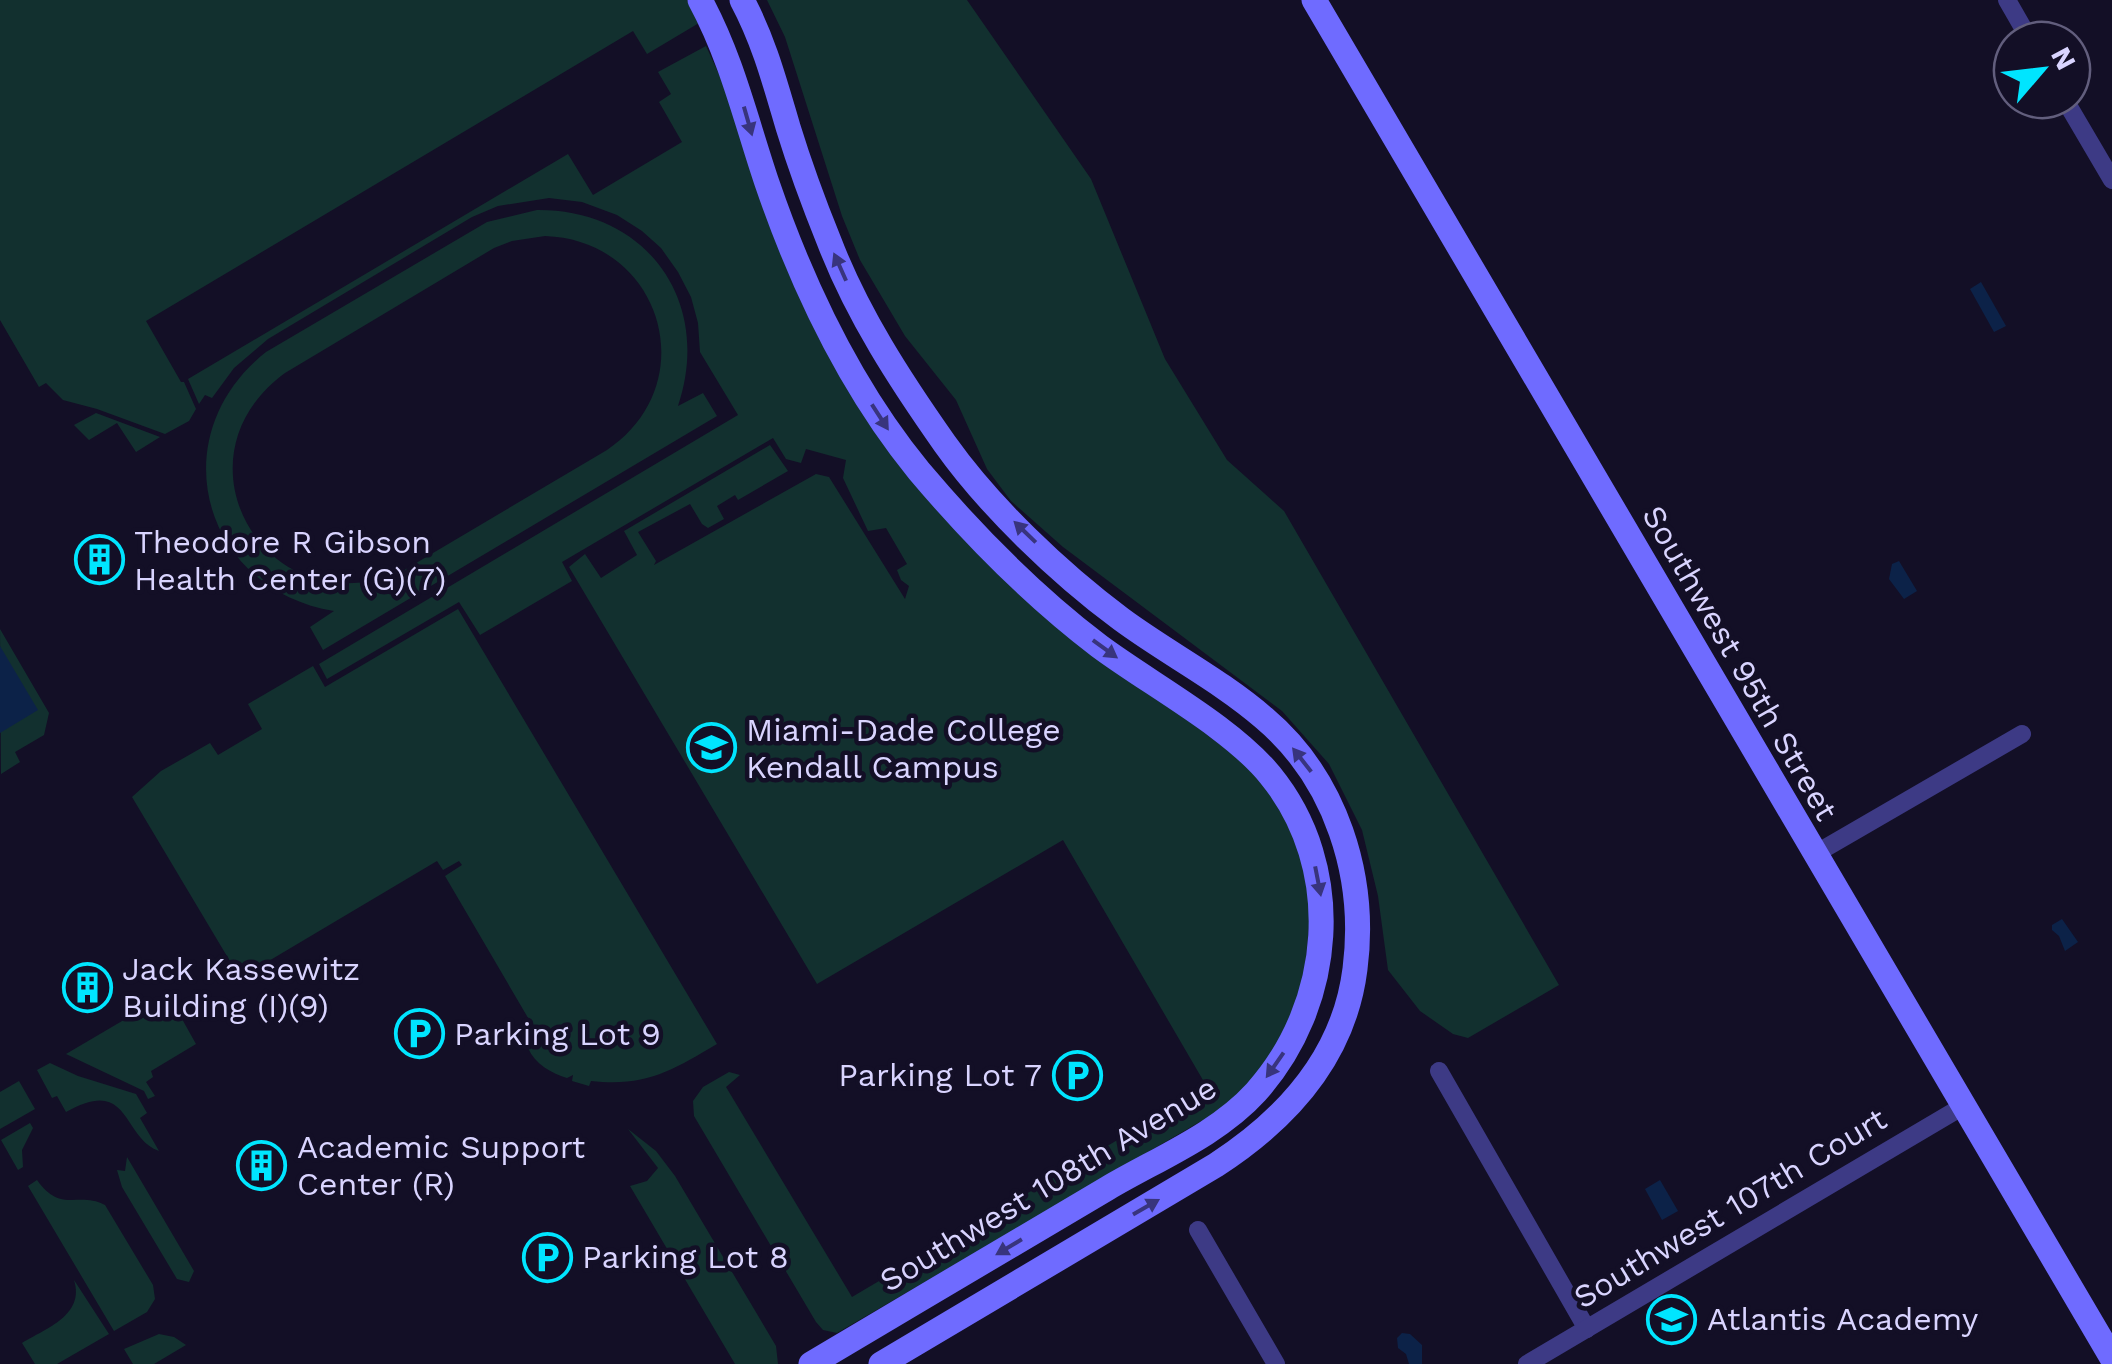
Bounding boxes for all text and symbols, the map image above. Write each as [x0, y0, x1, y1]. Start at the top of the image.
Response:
north arrow [1992, 20, 2092, 120]
text: N [2044, 42, 2083, 75]
one-way arrow [741, 106, 757, 137]
one-way arrow [832, 252, 848, 282]
one-way arrow [871, 403, 889, 430]
street label: Southwest 95th Street [1634, 499, 1846, 827]
one-way arrow [1013, 521, 1037, 545]
place label: Theodore R Gibson Health Center (G)(7) [134, 523, 446, 598]
building icon: Theodore R Gibson Health Center (G)(7) [73, 534, 125, 586]
one-way arrow [1092, 639, 1118, 659]
place label: Miami-Dade College Kendall Campus [746, 711, 1061, 786]
school or university icon: Miami-Dade College Kendall Campus [685, 722, 737, 774]
one-way arrow [1291, 747, 1312, 773]
one-way arrow [1310, 866, 1326, 897]
place label: Jack Kassewitz Building (I)(9) [122, 950, 360, 1025]
building icon: Jack Kassewitz Building (I)(9) [61, 961, 113, 1013]
parking icon: Parking Lot 9 [393, 1008, 445, 1060]
place label: Parking Lot 9 [454, 1015, 661, 1053]
parking icon: Parking Lot 7 [1051, 1049, 1103, 1101]
one-way arrow [1266, 1052, 1286, 1079]
place label: Parking Lot 7 [838, 1056, 1042, 1094]
street label: Southwest 108th Avenue [873, 1068, 1223, 1300]
street label: Southwest 107th Court [1567, 1100, 1893, 1316]
place label: Academic Support Center (R) [297, 1128, 585, 1203]
building icon: Academic Support Center (R) [236, 1139, 288, 1191]
one-way arrow [1132, 1199, 1160, 1216]
parking icon: Parking Lot 8 [521, 1231, 573, 1283]
place label: Parking Lot 8 [582, 1238, 789, 1276]
one-way arrow [995, 1238, 1023, 1255]
school or university icon: Atlantis Academy [1646, 1293, 1698, 1345]
place label: Atlantis Academy [1707, 1300, 1979, 1338]

